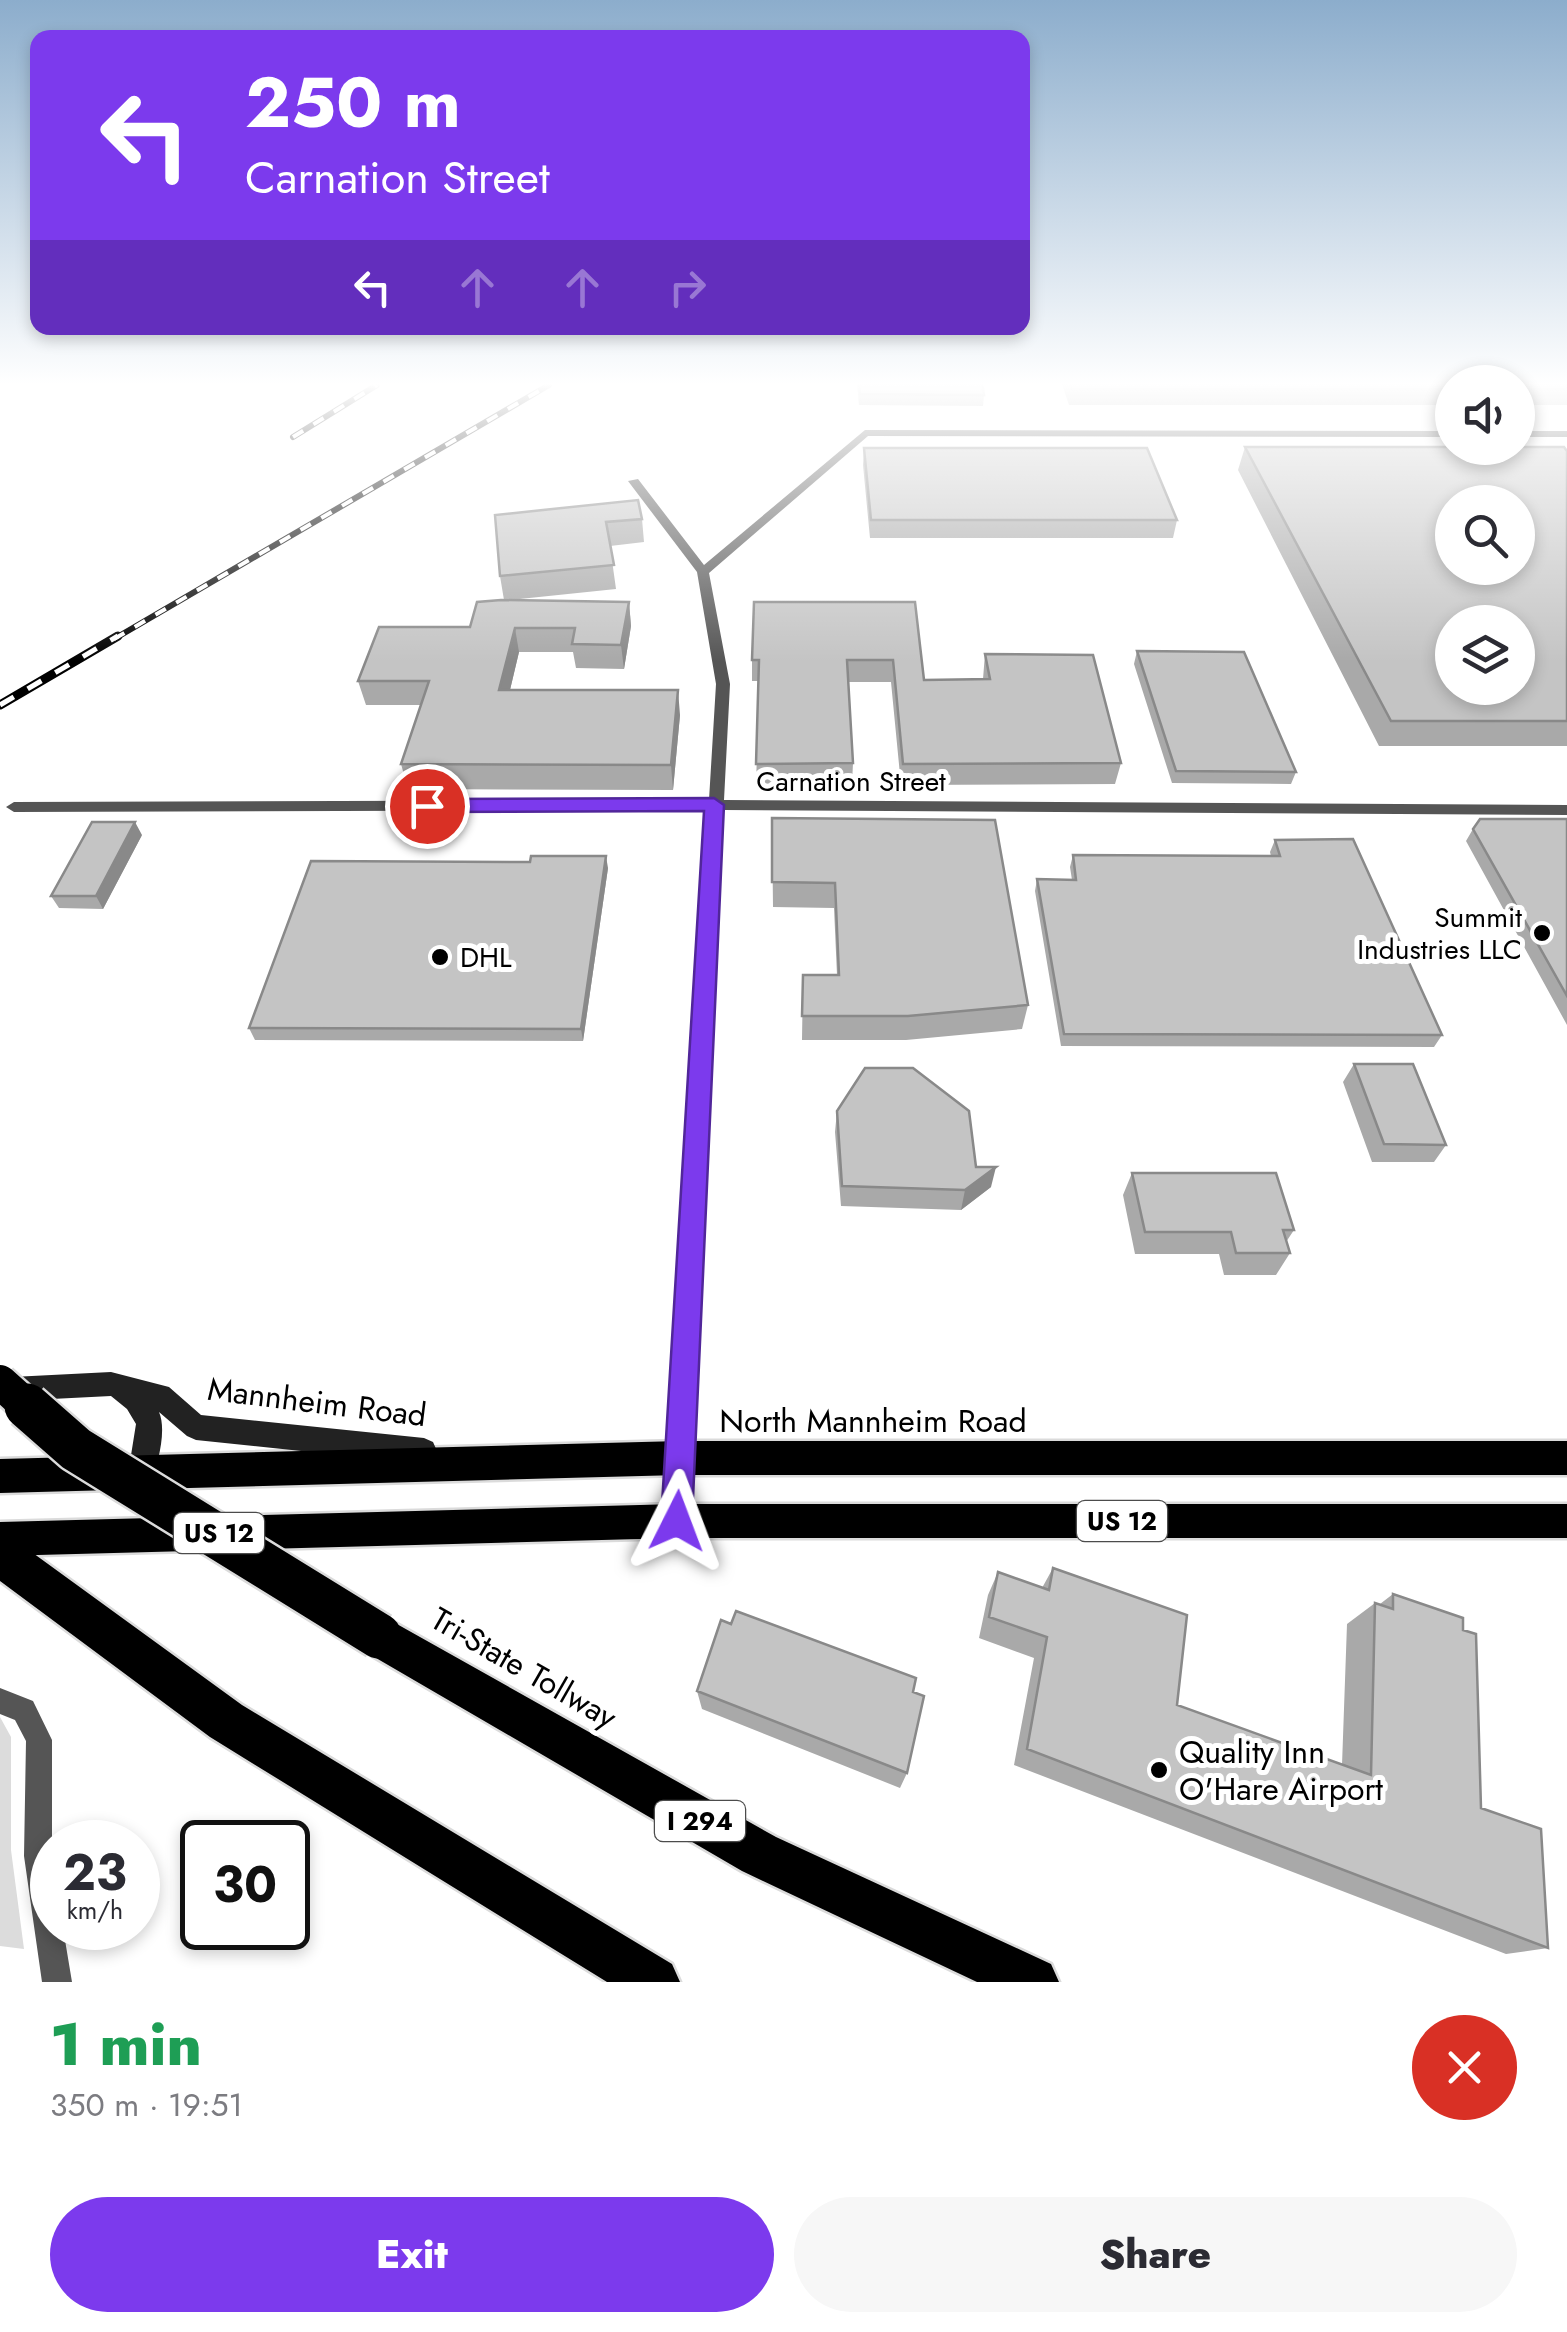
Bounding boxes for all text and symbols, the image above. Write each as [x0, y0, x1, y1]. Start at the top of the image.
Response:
text: 250 m [245, 52, 461, 153]
icon: left [80, 70, 210, 200]
text: Carnation Street [245, 145, 550, 210]
icon: left [345, 260, 400, 315]
icon: ahead [450, 260, 505, 315]
icon: ahead [555, 260, 610, 315]
icon: right [660, 260, 715, 315]
map controls [1435, 365, 1535, 705]
button: sound [1435, 365, 1535, 465]
button: search [1435, 485, 1535, 585]
button: layers [1435, 605, 1535, 705]
street label: Carnation Street [756, 761, 946, 802]
pin [385, 764, 470, 849]
icon: arrive [400, 779, 455, 834]
place label: Summit Industries LLC [1357, 897, 1522, 970]
marker: Summit Industries LLC [1531, 922, 1553, 944]
place label: DHL [460, 937, 512, 978]
marker: DHL [429, 946, 451, 968]
street label: Mannheim Road [205, 1366, 429, 1438]
street label: North Mannheim Road [719, 1398, 1027, 1444]
position arrow [625, 1469, 729, 1573]
road number: US 12 [1077, 1501, 1167, 1541]
road number: US 12 [174, 1513, 264, 1553]
street label: Tri-State Tollway [423, 1596, 626, 1740]
place label: Quality Inn O'Hare Airport [1179, 1729, 1383, 1812]
marker: Quality Inn O'Hare Airport [1148, 1759, 1170, 1781]
road number: I 294 [655, 1801, 745, 1841]
speed limit sign: 30 [180, 1820, 310, 1950]
text: 23 [63, 1836, 127, 1909]
text: km/h [67, 1892, 123, 1928]
text: 1 min [50, 2001, 202, 2088]
button: close [1412, 2015, 1517, 2120]
text: 350 m · 19:51 [50, 2082, 243, 2128]
button: Exit [50, 2197, 774, 2312]
button: Share [794, 2197, 1517, 2312]

